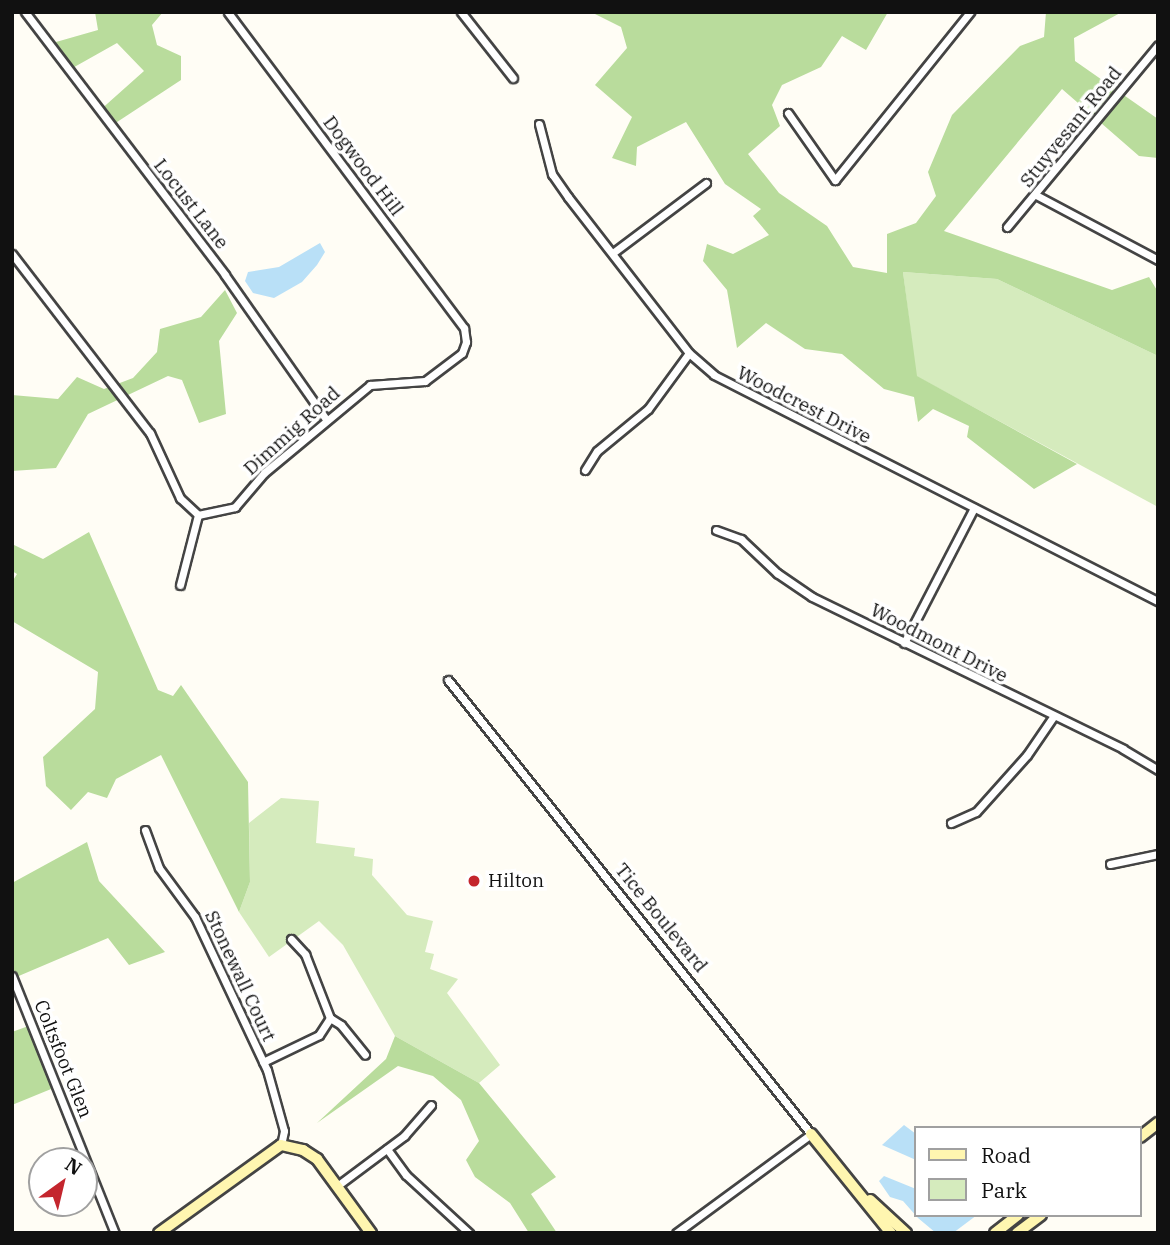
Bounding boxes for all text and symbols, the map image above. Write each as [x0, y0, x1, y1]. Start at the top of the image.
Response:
street label: Stuyvesant Road [1015, 62, 1127, 192]
street label: Dogwood Hill [318, 112, 408, 220]
street label: Locust Lane [149, 154, 233, 254]
street label: Woodcrest Drive [733, 361, 875, 449]
street label: Dimmig Road [239, 382, 345, 480]
street label: Woodmont Drive [867, 599, 1011, 687]
street label: Tice Boulevard [610, 859, 712, 977]
place label: Hilton [488, 870, 544, 892]
marker: Hilton [466, 873, 482, 889]
street label: Stonewall Court [200, 907, 280, 1045]
street label: Coltsfoot Glen [29, 997, 97, 1121]
legend [914, 1126, 1142, 1217]
text: Road [981, 1141, 1031, 1169]
north arrow [28, 1147, 98, 1217]
text: N [61, 1152, 87, 1180]
text: Park [981, 1176, 1027, 1204]

